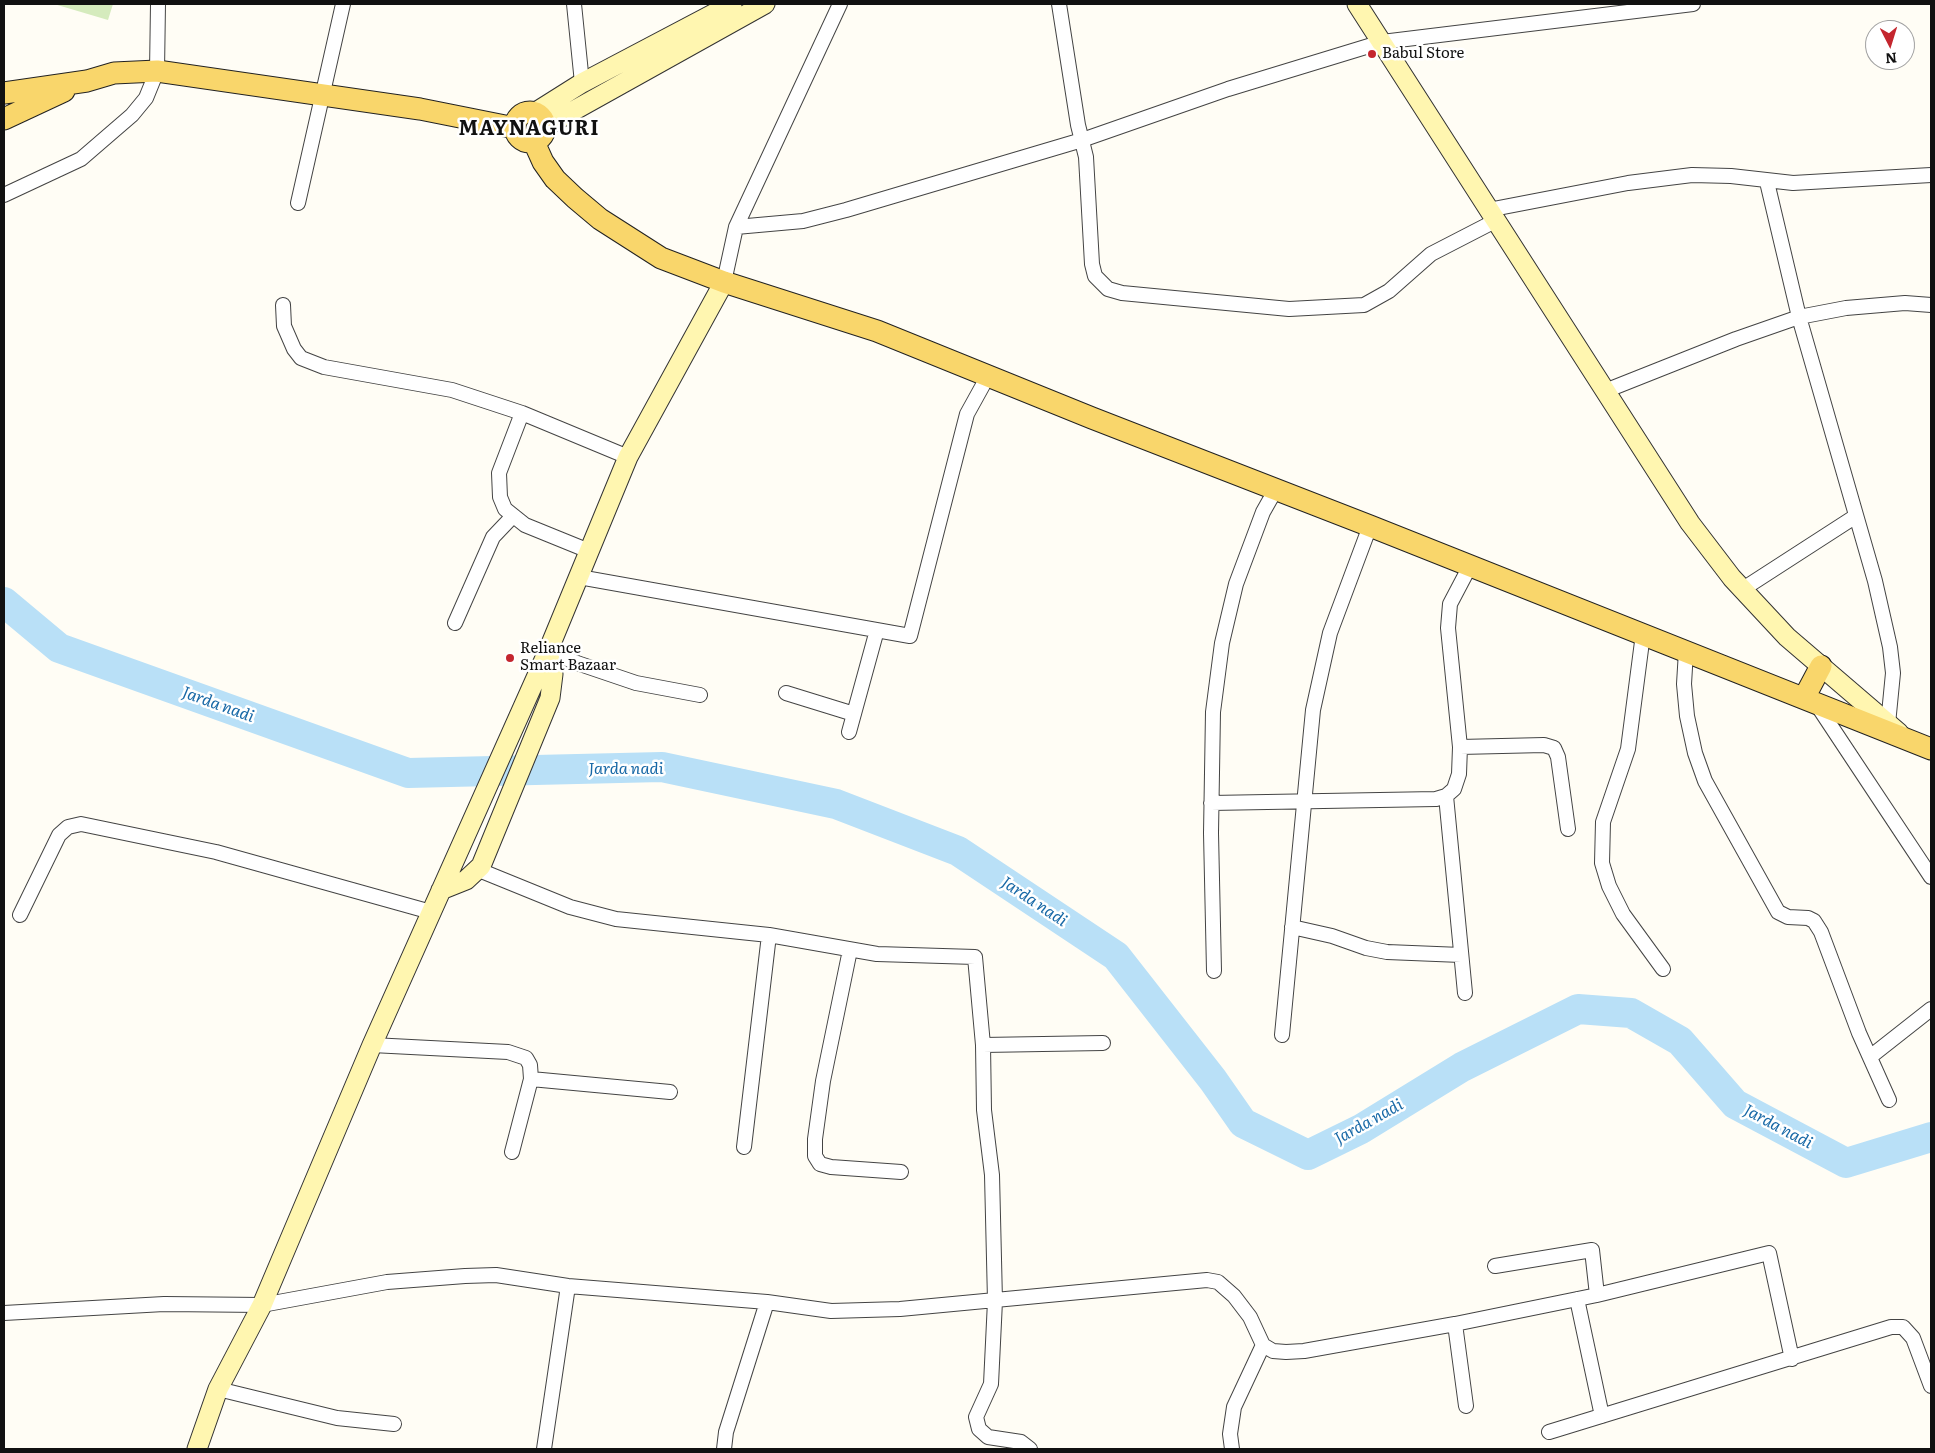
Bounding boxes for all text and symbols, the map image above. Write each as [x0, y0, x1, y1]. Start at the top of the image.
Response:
north arrow [1865, 20, 1915, 70]
place label: Babul Store [1382, 45, 1464, 63]
marker: Babul Store [1366, 48, 1378, 60]
text: N [1884, 48, 1898, 69]
district label: MAYNAGURI [457, 117, 601, 141]
place label: Reliance Smart Bazaar [520, 640, 616, 675]
marker: Reliance Smart Bazaar [504, 652, 516, 664]
water label: Jarda nadi [180, 683, 256, 727]
water label: Jarda nadi [589, 759, 663, 779]
water label: Jarda nadi [998, 873, 1070, 931]
water label: Jarda nadi [1332, 1095, 1406, 1149]
water label: Jarda nadi [1740, 1101, 1816, 1153]

